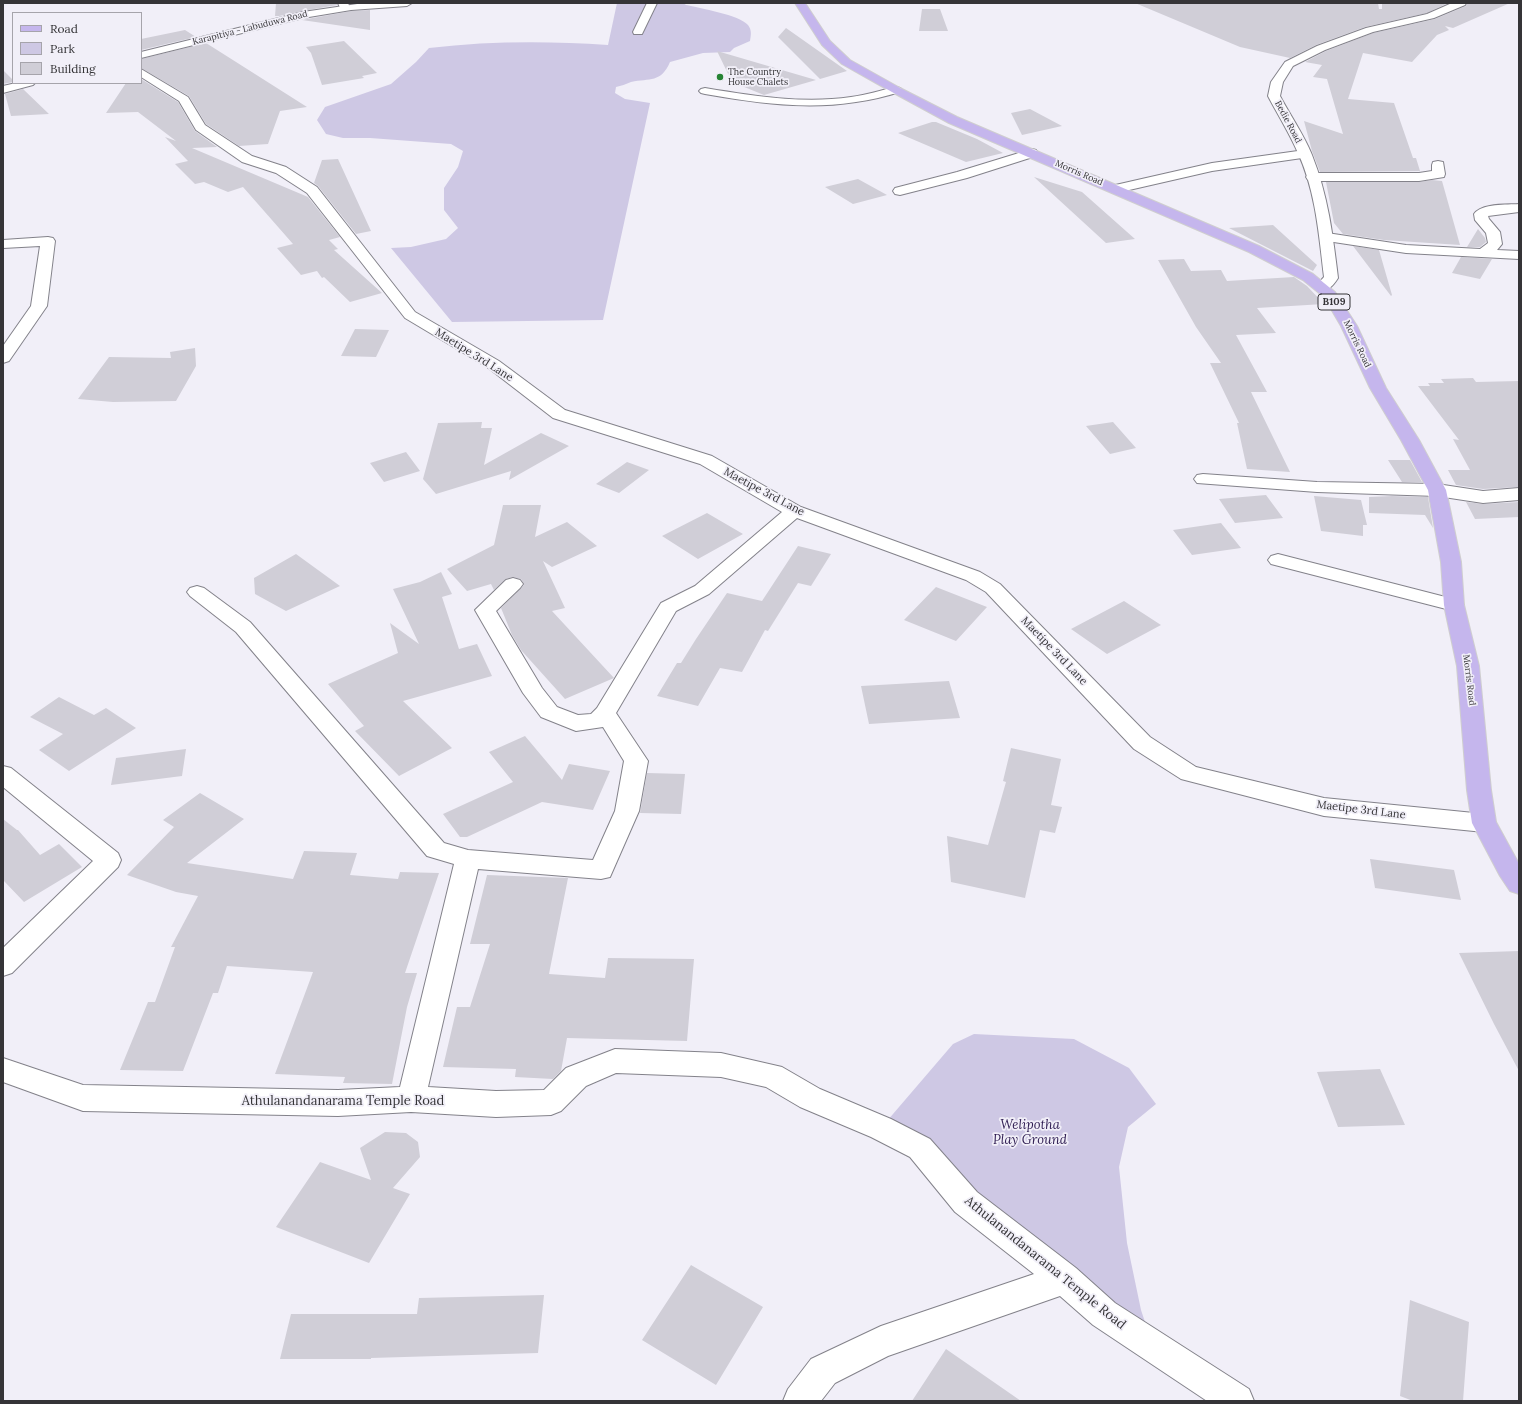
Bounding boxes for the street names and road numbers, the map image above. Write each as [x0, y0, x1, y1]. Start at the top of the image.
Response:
street label: Karapitiya - Labuduwa Road [191, 8, 309, 48]
street label: Bedie Road [1272, 99, 1304, 145]
street label: Morris Road [1053, 158, 1105, 188]
road number: B109 [1318, 294, 1350, 310]
street label: Morris Road [1341, 319, 1373, 369]
street label: Maetipe 3rd Lane [432, 326, 516, 384]
street label: Maetipe 3rd Lane [721, 465, 807, 519]
street label: Maetipe 3rd Lane [1018, 614, 1090, 688]
street label: Morris Road [1461, 654, 1477, 706]
street label: Maetipe 3rd Lane [1316, 798, 1406, 822]
street label: Athulanandanarama Temple Road [242, 1093, 444, 1109]
street label: Athulanandanarama Temple Road [961, 1193, 1129, 1333]

